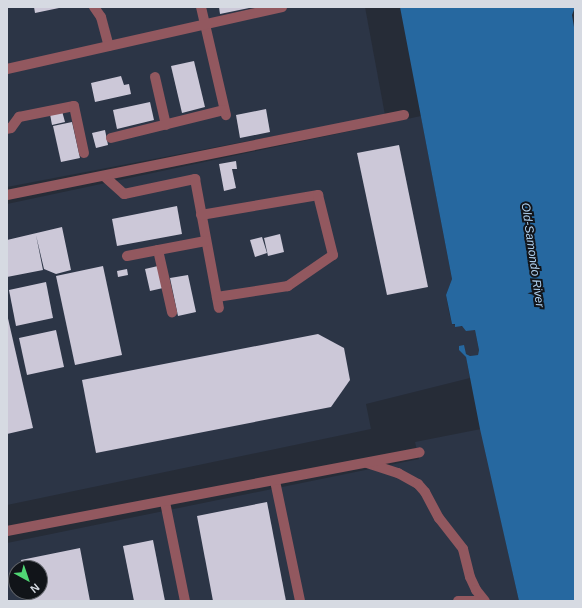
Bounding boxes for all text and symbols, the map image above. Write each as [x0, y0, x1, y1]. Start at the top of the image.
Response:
water label: Old-Samondo River [518, 202, 546, 308]
north arrow [8, 560, 48, 600]
text: N [28, 581, 42, 596]

